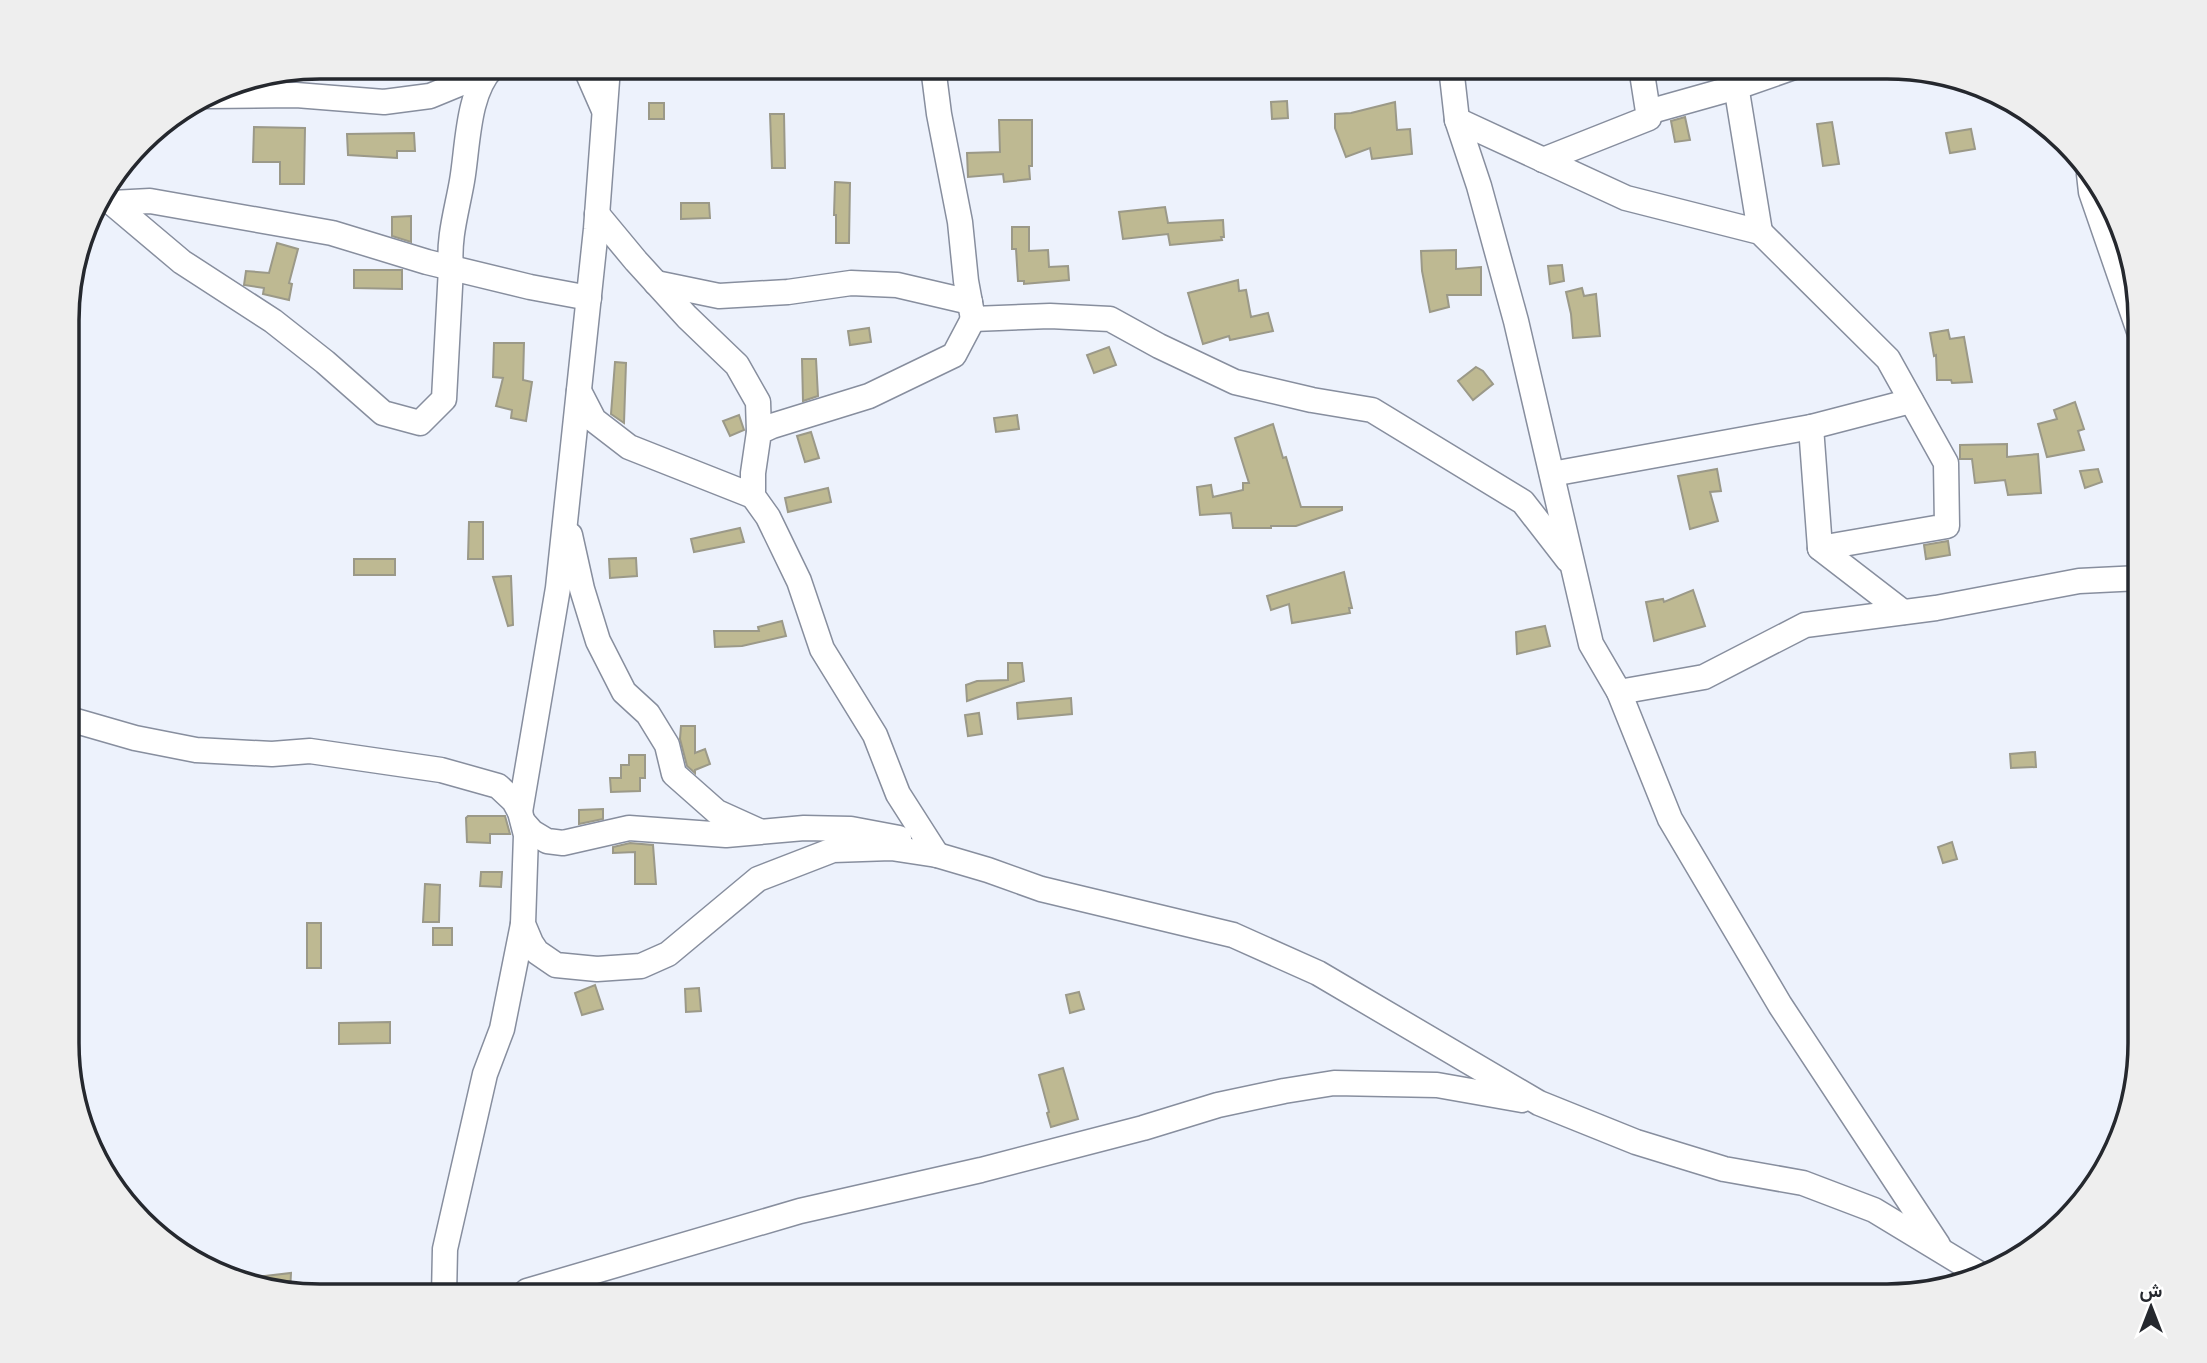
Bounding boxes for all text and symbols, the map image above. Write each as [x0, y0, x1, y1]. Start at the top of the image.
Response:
north arrow [2116, 1272, 2186, 1342]
text: ش [2140, 1279, 2163, 1302]

